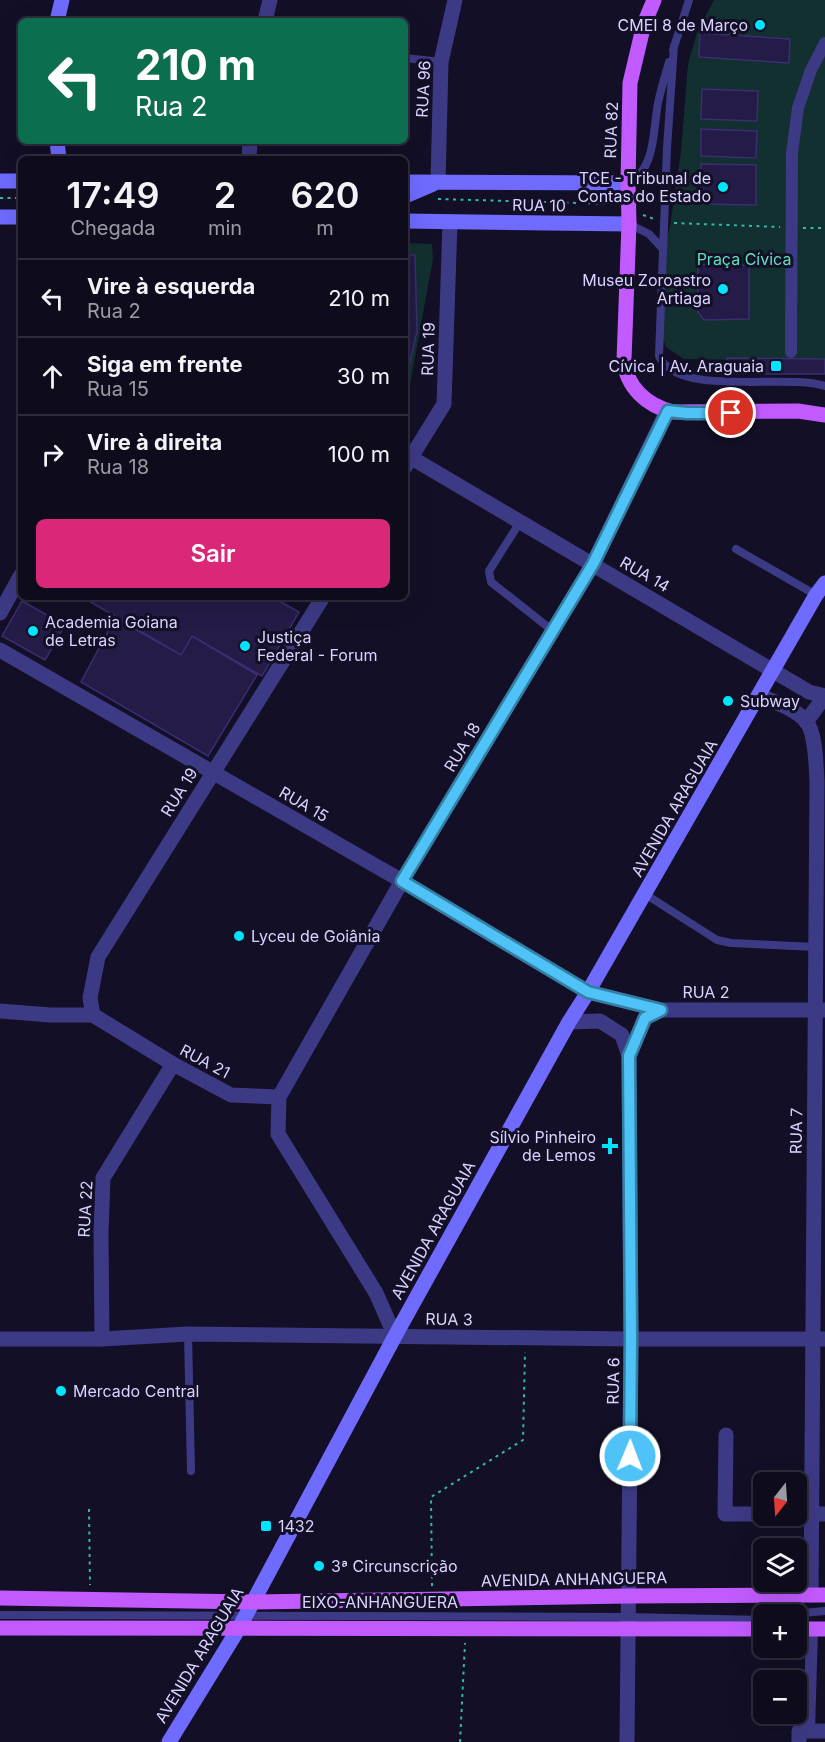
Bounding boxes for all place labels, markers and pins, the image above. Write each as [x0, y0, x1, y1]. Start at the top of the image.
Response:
place label: CMEI 8 de Março [617, 15, 748, 35]
marker: CMEI 8 de Março [753, 18, 767, 32]
place label: TCE - Tribunal de Contas do Estado [577, 168, 711, 206]
marker: TCE - Tribunal de Contas do Estado [716, 180, 730, 194]
place label: Museu Zoroastro Artiaga [582, 270, 711, 308]
marker: Museu Zoroastro Artiaga [716, 282, 730, 296]
place label: Cívica | Av. Araguaia [608, 356, 764, 376]
marker: Cívica | Av. Araguaia [769, 359, 783, 373]
pin [705, 387, 756, 438]
place label: Academia Goiana de Letras [45, 612, 178, 650]
marker: Academia Goiana de Letras [26, 624, 40, 638]
place label: Justiça Federal - Forum [257, 627, 377, 665]
marker: Justiça Federal - Forum [238, 639, 252, 653]
place label: Subway [740, 691, 800, 711]
marker: Subway [721, 694, 735, 708]
place label: Lyceu de Goiânia [251, 926, 380, 946]
marker: Lyceu de Goiânia [232, 929, 246, 943]
place label: Sílvio Pinheiro de Lemos [489, 1127, 596, 1165]
marker: Sílvio Pinheiro de Lemos [601, 1137, 619, 1155]
place label: Mercado Central [73, 1381, 199, 1401]
marker: Mercado Central [54, 1384, 68, 1398]
place label: 1432 [278, 1516, 314, 1536]
marker: 1432 [259, 1519, 273, 1533]
place label: 3ª Circunscrição [331, 1556, 458, 1576]
marker: 3ª Circunscrição [312, 1559, 326, 1573]

